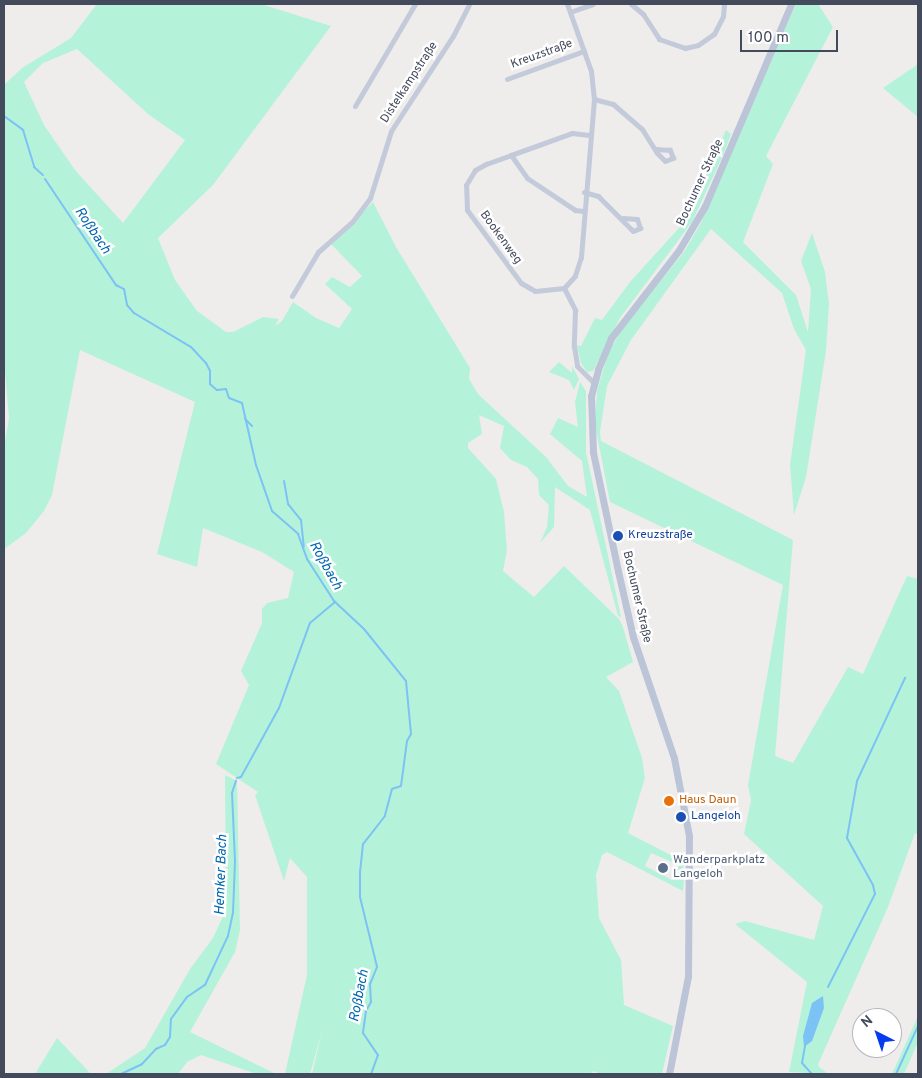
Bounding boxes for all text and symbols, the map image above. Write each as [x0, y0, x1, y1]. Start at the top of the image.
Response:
scale bar [742, 20, 840, 52]
text: 100 m [748, 29, 789, 48]
street label: Kreuzstraße [509, 37, 575, 73]
street label: Distelkampstraße [378, 40, 442, 126]
street label: Bochumer Straße [675, 137, 727, 229]
water label: Roßbach [70, 204, 114, 258]
street label: Bookenweg [476, 208, 524, 268]
place label: Kreuzstraße [628, 529, 693, 543]
marker: Kreuzstraße [612, 530, 624, 542]
water label: Roßbach [305, 539, 345, 593]
street label: Bochumer Straße [618, 550, 654, 644]
place label: Haus Daun [679, 794, 736, 808]
marker: Haus Daun [663, 795, 675, 807]
place label: Langeloh [691, 810, 741, 824]
marker: Langeloh [675, 811, 687, 823]
water label: Hemker Bach [212, 834, 232, 916]
place label: Wanderparkplatz Langeloh [673, 854, 765, 882]
marker: Wanderparkplatz Langeloh [657, 862, 669, 874]
water label: Roßbach [347, 968, 373, 1024]
north arrow [852, 1008, 902, 1058]
text: N [858, 1012, 877, 1032]

